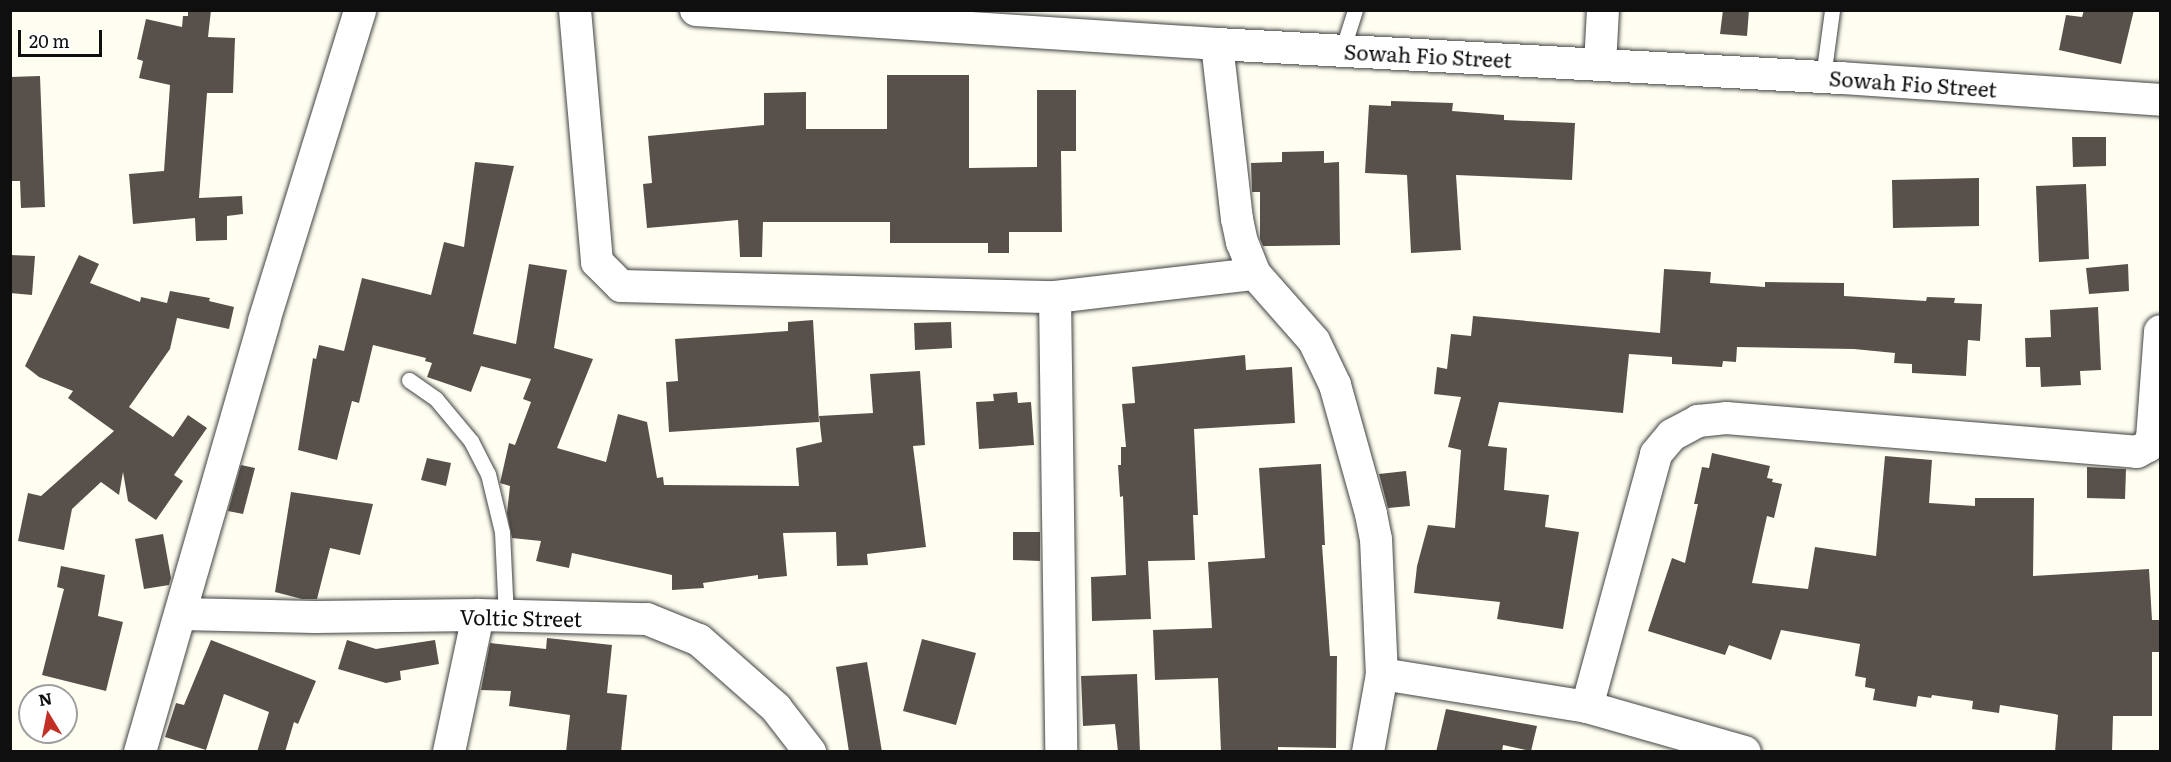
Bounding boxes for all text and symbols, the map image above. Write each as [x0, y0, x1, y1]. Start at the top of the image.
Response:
scale bar [21, 18, 105, 56]
text: 20 m [29, 27, 70, 54]
street label: Sowah Fio Street [1343, 38, 1513, 72]
street label: Sowah Fio Street [1828, 65, 1998, 101]
street label: Voltic Street [460, 603, 582, 631]
north arrow [18, 684, 78, 744]
text: N [37, 685, 54, 711]

